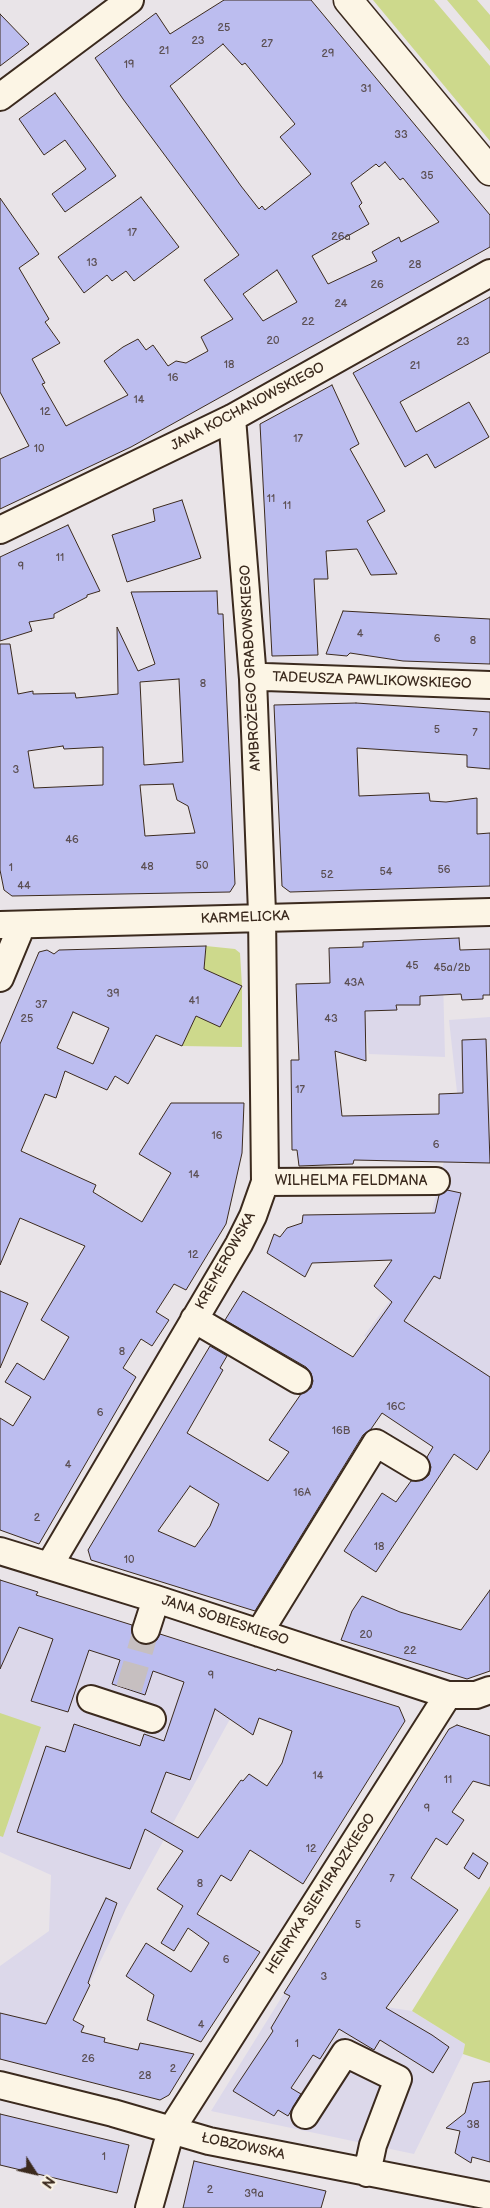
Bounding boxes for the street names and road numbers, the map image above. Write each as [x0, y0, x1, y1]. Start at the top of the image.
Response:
street label: JANA KOCHANOWSKIEGO [168, 359, 328, 455]
street label: AMBROŻEGO GRABOWSKIEGO [237, 564, 265, 772]
street label: TADEUSZA PAWLIKOWSKIEGO [272, 669, 472, 693]
street label: KARMELICKA [200, 908, 290, 928]
street label: WILHELMA FELDMANA [275, 1173, 427, 1189]
street label: KREMEROWSKA [192, 1209, 260, 1313]
street label: JANA SOBIESKIEGO [159, 1593, 291, 1649]
street label: HENRYKA SIEMIRADZKIEGO [263, 1810, 379, 1978]
street label: ŁOBZOWSKA [200, 2130, 286, 2164]

